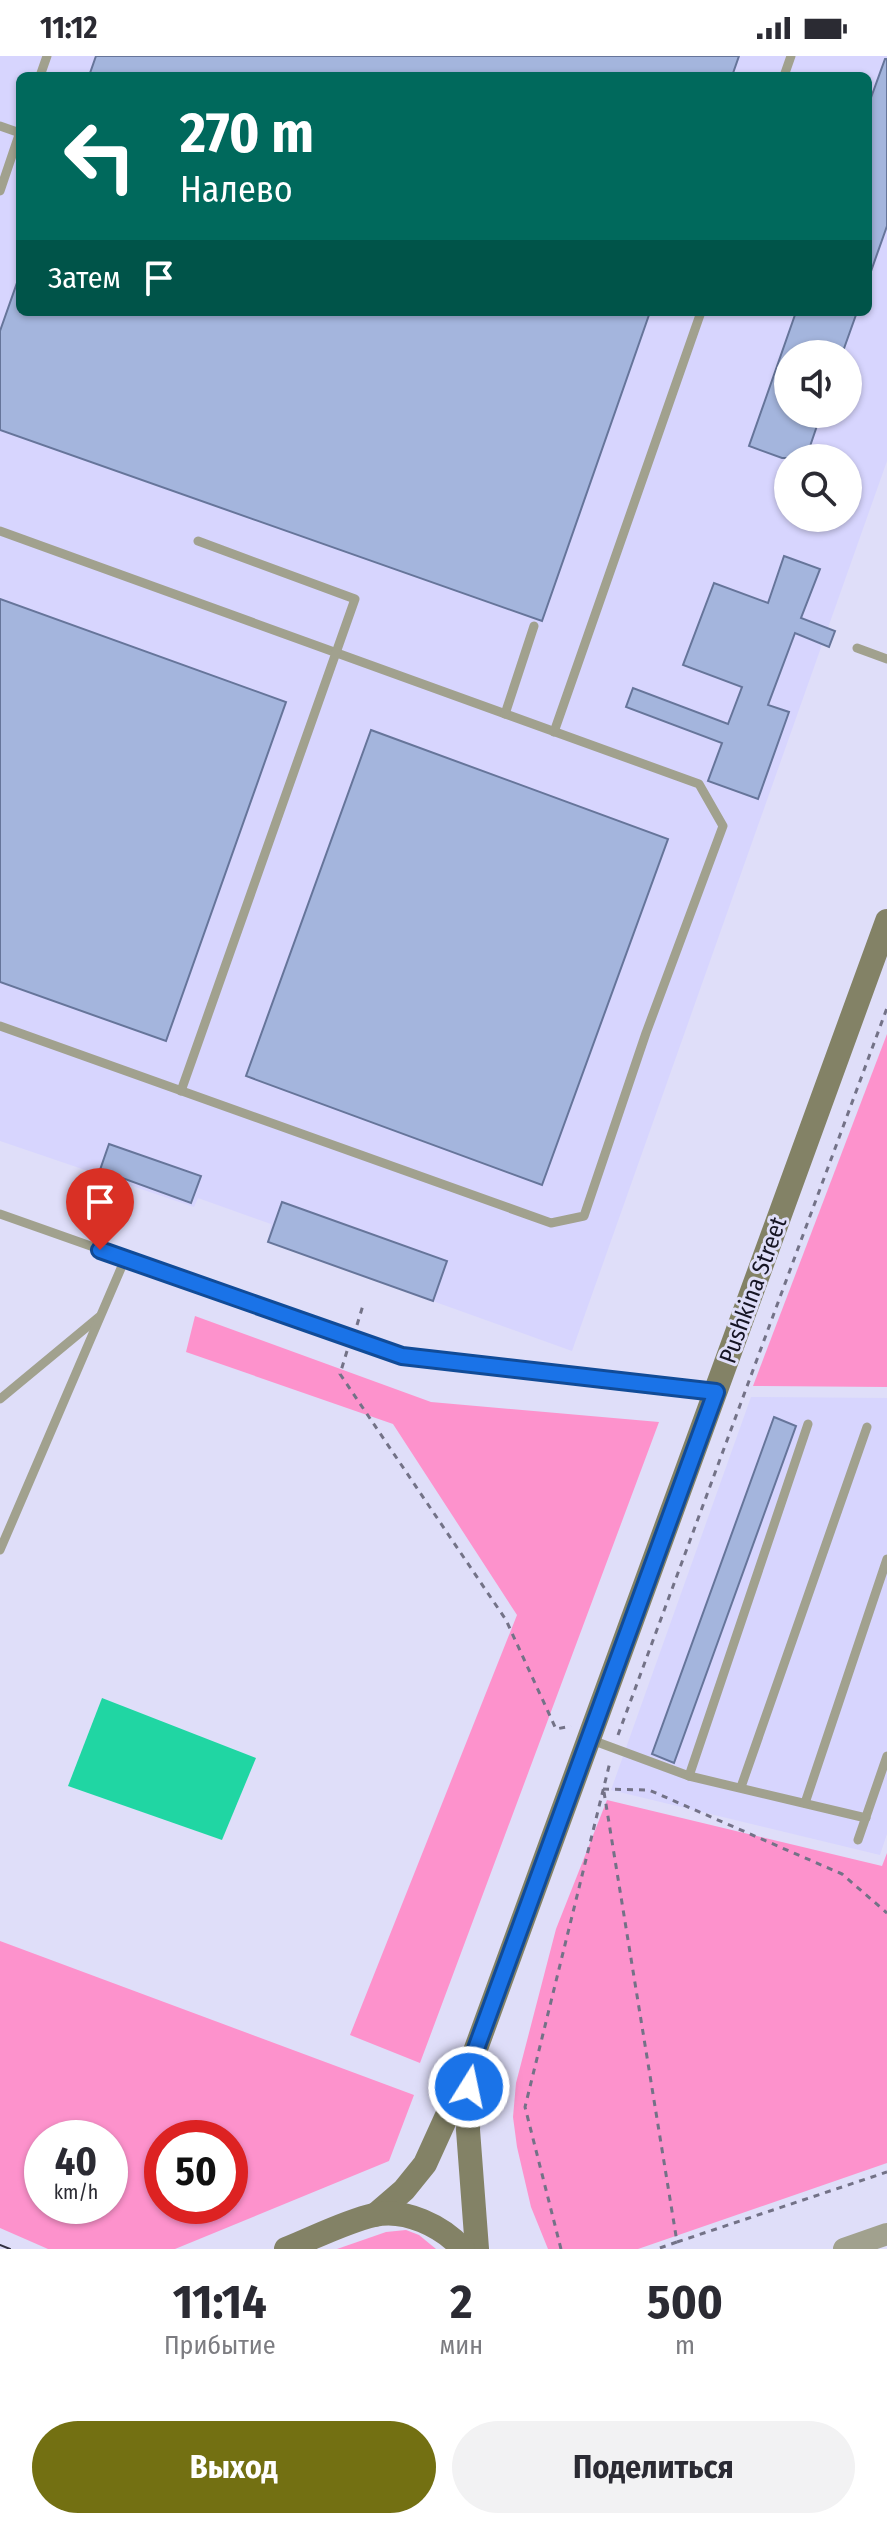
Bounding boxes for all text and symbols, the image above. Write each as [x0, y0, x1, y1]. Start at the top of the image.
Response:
text: 11:12 [40, 10, 97, 46]
text: 270 m [180, 100, 314, 167]
icon: left [48, 104, 152, 208]
text: Налево [180, 168, 293, 212]
icon: arrive [137, 256, 181, 300]
text: Затем [48, 260, 121, 296]
map controls [774, 340, 862, 532]
button: sound [774, 340, 862, 428]
button: search [774, 444, 862, 532]
pin [66, 1168, 134, 1250]
icon: arrive [78, 1180, 122, 1224]
street label: Pushkina Street [714, 1213, 792, 1367]
position arrow [427, 2045, 511, 2129]
speed limit sign: 50 [144, 2120, 248, 2224]
text: 40 [55, 2138, 97, 2186]
text: km/h [54, 2180, 98, 2204]
text: 11:14 [173, 2273, 267, 2331]
text: 2 [450, 2273, 472, 2331]
text: 500 [647, 2273, 723, 2331]
text: Прибытие [164, 2330, 276, 2361]
text: мин [440, 2330, 483, 2361]
text: m [675, 2330, 695, 2361]
button: Выход [32, 2421, 436, 2513]
button: Поделиться [452, 2421, 855, 2513]

